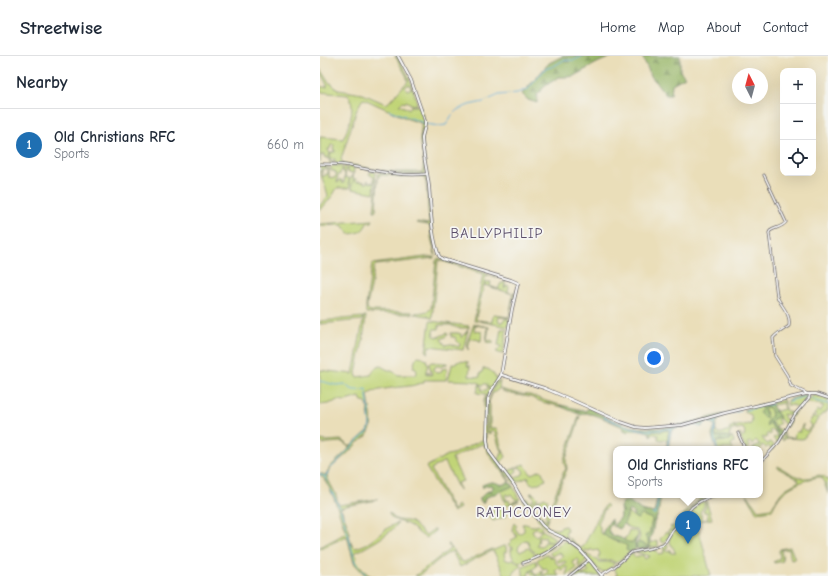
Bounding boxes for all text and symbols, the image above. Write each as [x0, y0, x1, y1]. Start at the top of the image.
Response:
text: Streetwise [20, 17, 102, 39]
text: Home [600, 19, 636, 36]
text: Map [658, 19, 684, 36]
text: About [706, 19, 741, 36]
text: Contact [763, 19, 808, 36]
north arrow [732, 68, 768, 104]
map controls [780, 68, 816, 176]
button: + [780, 68, 816, 104]
text: Nearby [16, 73, 67, 92]
button: − [780, 104, 816, 140]
text: Old Christians RFC [54, 128, 175, 146]
text: 1 [26, 137, 32, 152]
text: 660 m [267, 137, 304, 152]
button: locate [780, 140, 816, 176]
text: Sports [54, 146, 89, 161]
district label: BALLYPHILIP [451, 225, 543, 242]
your location [644, 348, 664, 368]
popup [613, 446, 763, 498]
text: Old Christians RFC [627, 456, 749, 474]
text: Sports [627, 474, 663, 489]
district label: RATHCOONEY [476, 504, 572, 521]
pin: 1 [675, 511, 701, 544]

